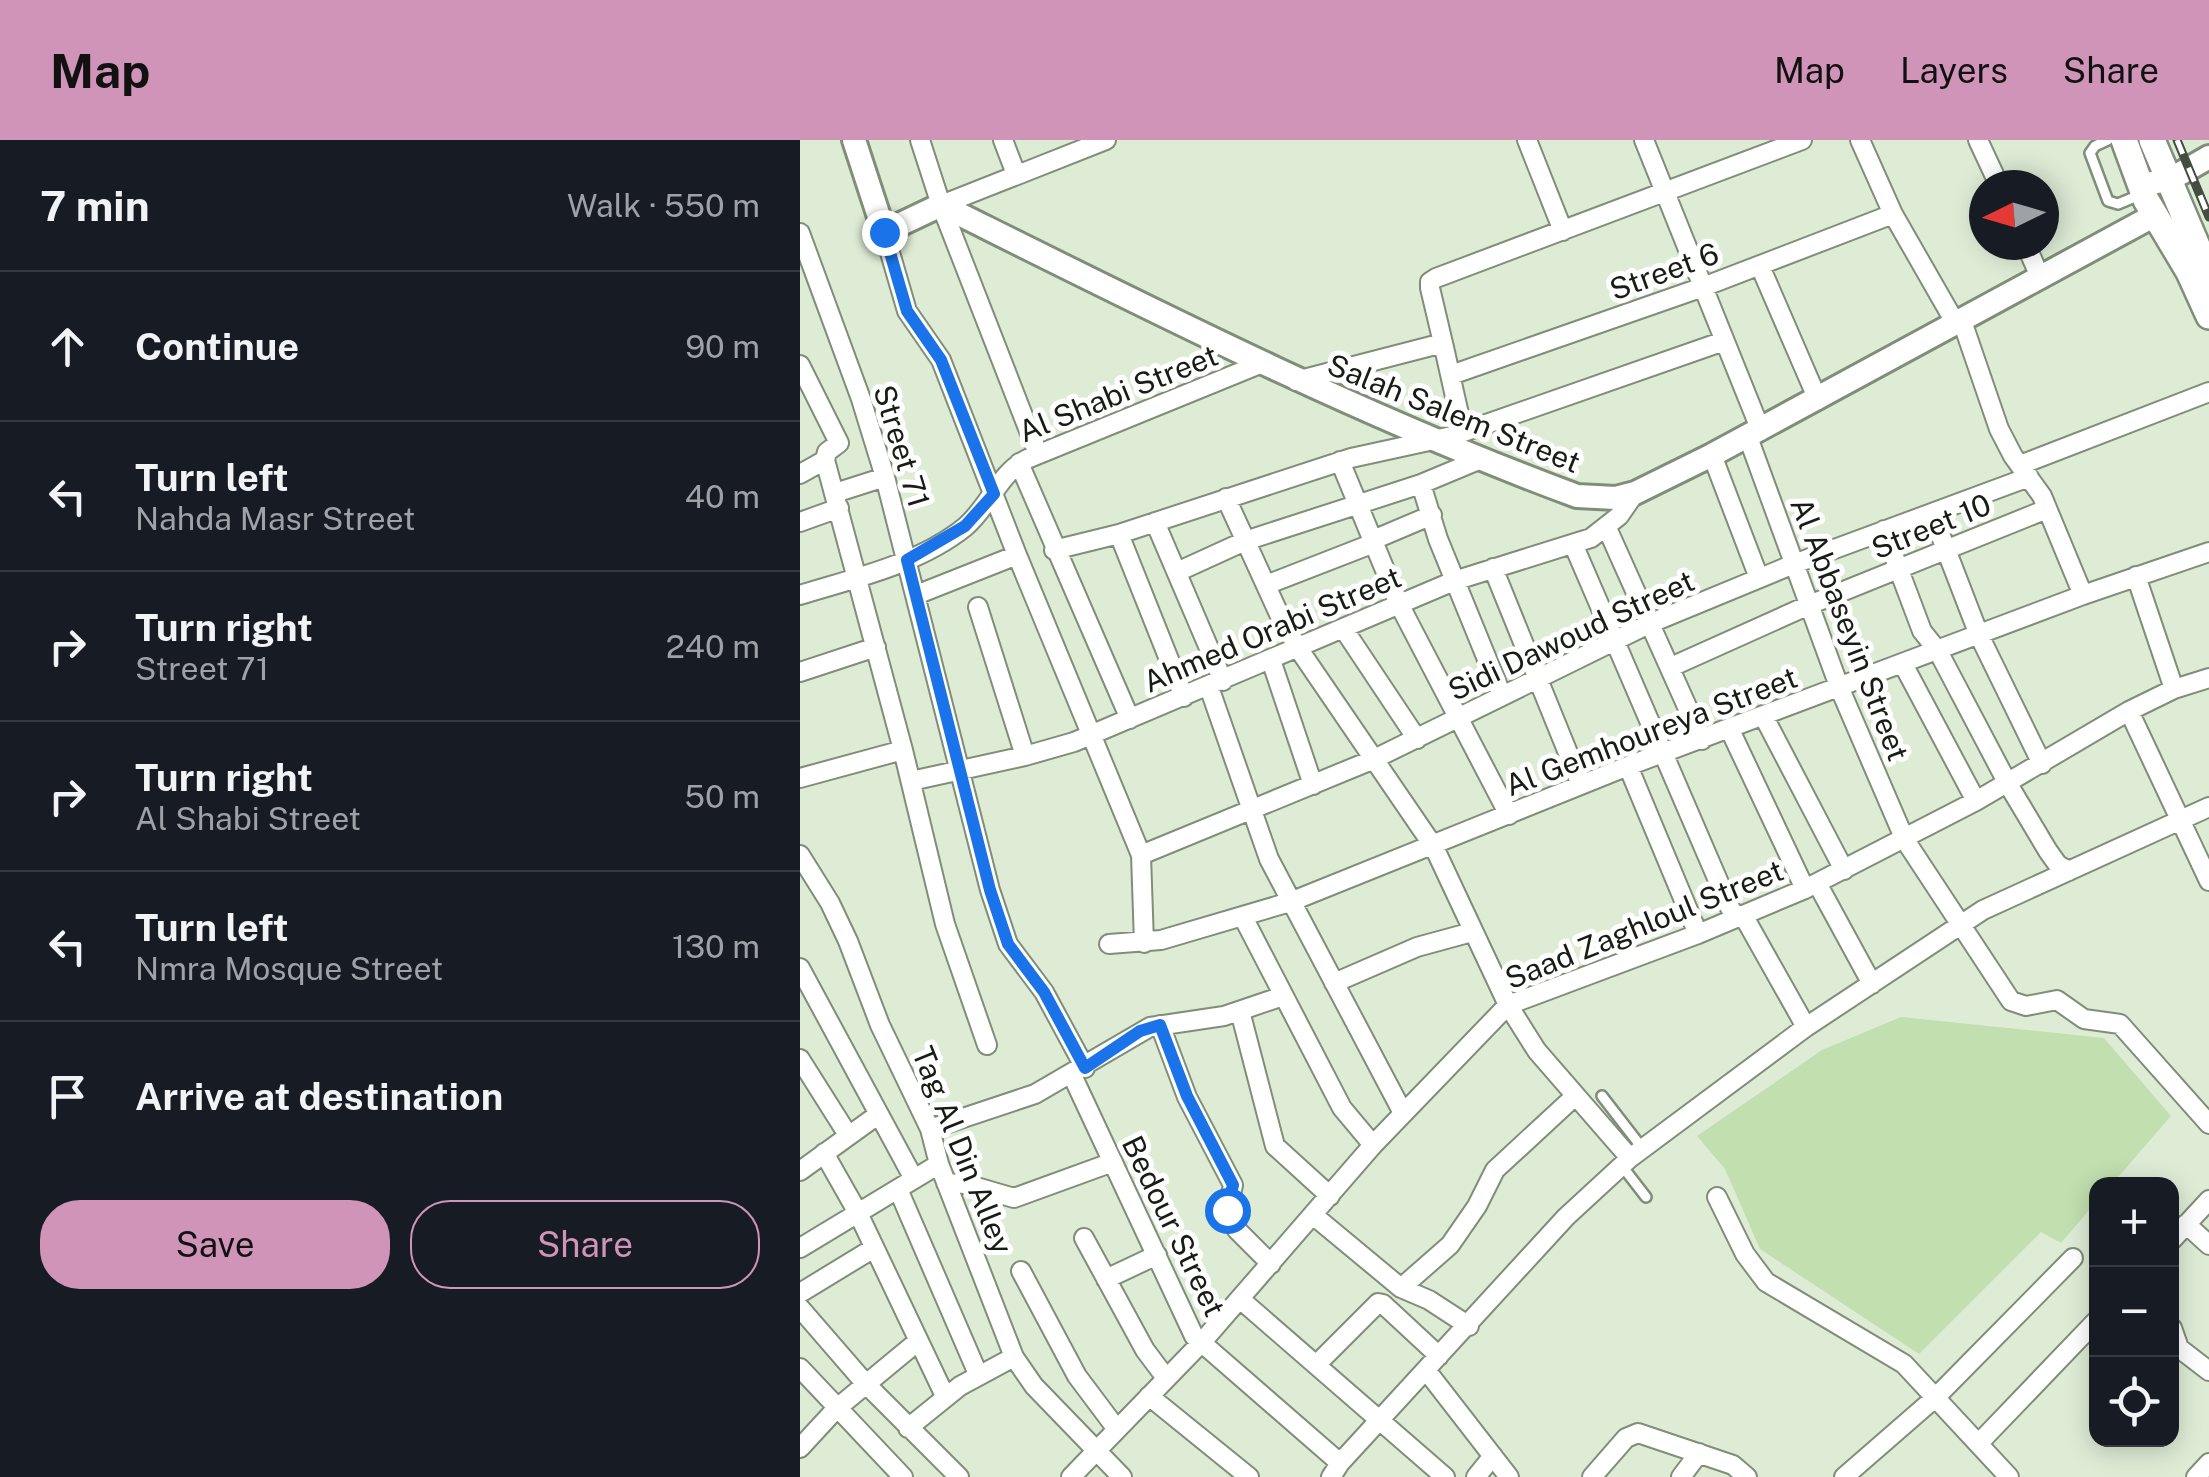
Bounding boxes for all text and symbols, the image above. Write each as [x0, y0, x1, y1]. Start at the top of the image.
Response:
text: Map [50, 42, 150, 99]
text: Map [1774, 50, 1845, 91]
text: Layers [1900, 50, 2008, 91]
text: Share [2063, 50, 2159, 91]
north arrow [1969, 170, 2059, 260]
text: 7 min [40, 181, 150, 230]
text: Walk · 550 m [567, 187, 760, 224]
route end [862, 210, 908, 256]
street label: Street 6 [1604, 235, 1724, 307]
icon: ahead [40, 319, 95, 374]
text: Continue [135, 324, 299, 369]
text: 90 m [685, 328, 760, 365]
street label: Al Shabi Street [1013, 337, 1223, 449]
street label: Salah Salem Street [1322, 346, 1586, 480]
street label: Street 71 [866, 381, 938, 511]
text: Turn left [135, 455, 289, 500]
icon: left [40, 469, 95, 524]
text: 40 m [685, 478, 760, 515]
street label: Street 10 [1866, 486, 1996, 566]
street label: Al Abbaseyin Street [1783, 492, 1917, 766]
text: Nahda Masr Street [135, 500, 415, 537]
street label: Ahmed Orabi Street [1138, 558, 1406, 700]
street label: Sidi Dawoud Street [1442, 562, 1700, 708]
text: Turn right [135, 605, 313, 650]
icon: right [40, 619, 95, 674]
text: 240 m [666, 628, 760, 665]
text: Street 71 [135, 650, 269, 687]
street label: Al Gemhoureya Street [1500, 659, 1802, 803]
text: Turn right [135, 755, 313, 800]
icon: right [40, 769, 95, 824]
text: 50 m [684, 778, 760, 815]
text: Al Shabi Street [135, 800, 361, 837]
street label: Saad Zaghloul Street [1500, 852, 1788, 996]
text: Turn left [135, 905, 289, 950]
icon: left [40, 919, 95, 974]
text: 130 m [672, 928, 760, 965]
text: Nmra Mosque Street [135, 950, 443, 987]
street label: Tag Al Din Alley [905, 1041, 1021, 1259]
icon: arrive [40, 1069, 95, 1124]
text: Arrive at destination [135, 1074, 503, 1119]
street label: Bedour Street [1115, 1130, 1233, 1322]
map controls [2089, 1177, 2179, 1447]
button: + [2089, 1177, 2179, 1267]
route start [1205, 1188, 1251, 1234]
button: Save [40, 1200, 390, 1289]
button: Share [410, 1200, 760, 1289]
button: − [2089, 1267, 2179, 1357]
button: locate [2089, 1357, 2179, 1447]

